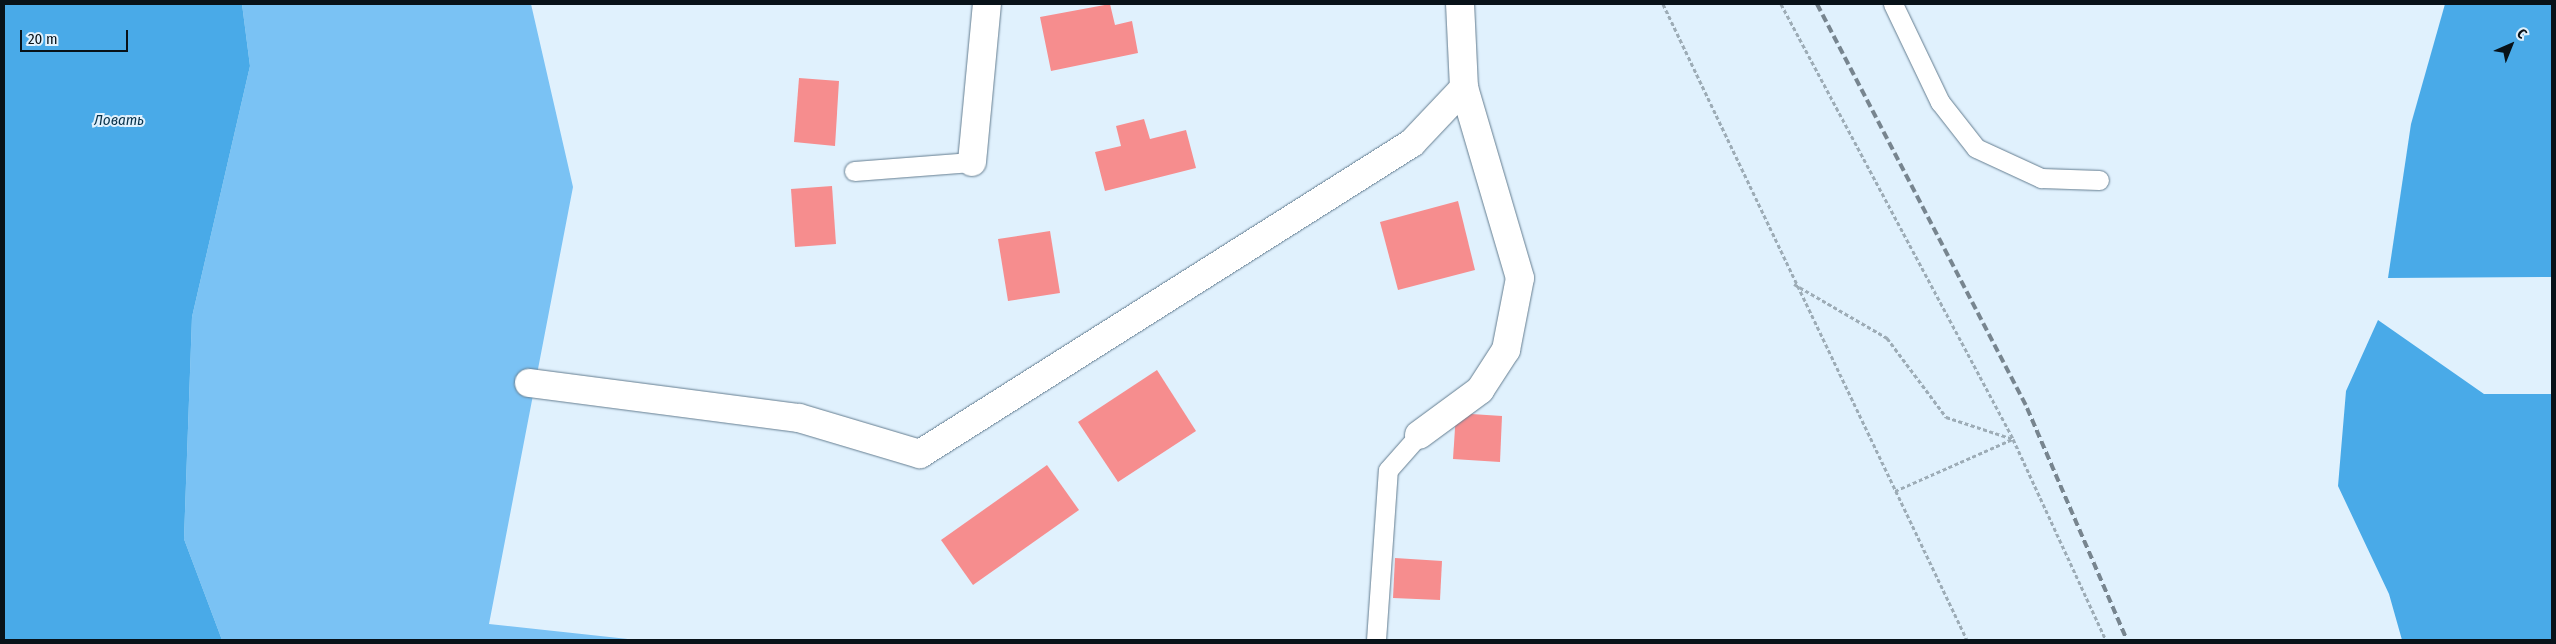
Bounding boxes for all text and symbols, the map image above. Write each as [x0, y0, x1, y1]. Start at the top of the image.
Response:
scale bar [22, 20, 130, 52]
north arrow [2486, 20, 2536, 70]
text: С [2513, 25, 2530, 43]
text: 20 m [28, 30, 58, 48]
water label: Ловать [94, 112, 144, 130]

